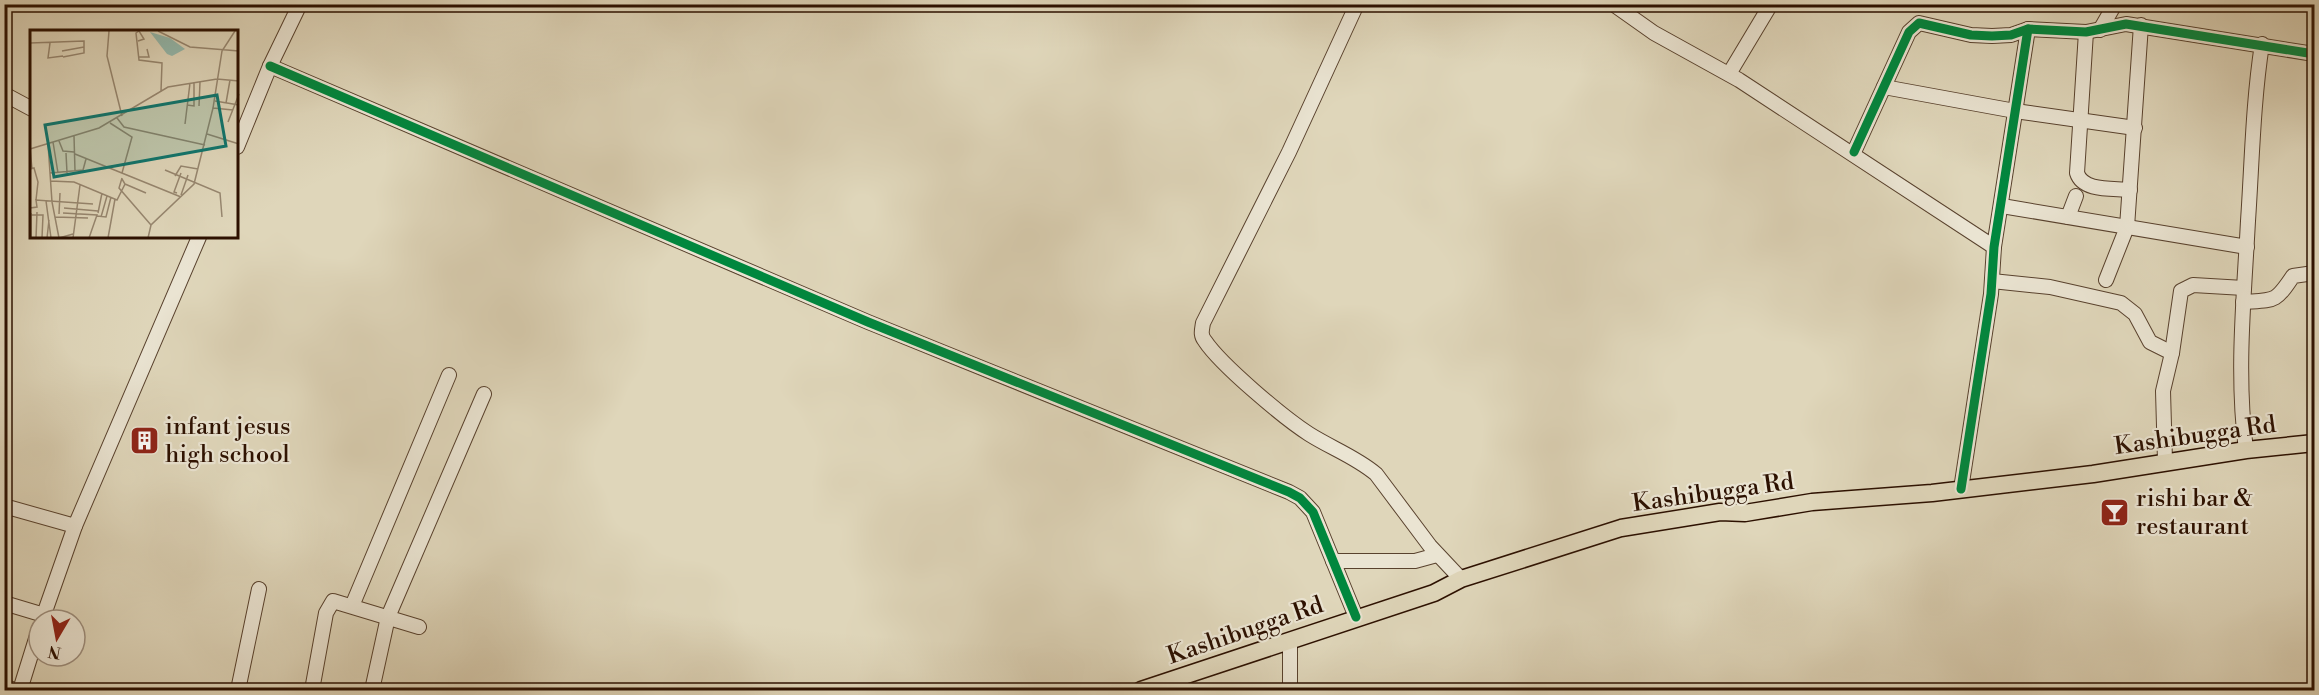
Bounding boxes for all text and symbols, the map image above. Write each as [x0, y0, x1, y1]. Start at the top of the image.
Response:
inset map [30, 30, 238, 238]
street label: Kashibugga Rd [2112, 410, 2278, 462]
place label: infant jesus high school [165, 412, 291, 470]
building icon: infant jesus high school [128, 424, 160, 456]
street label: Kashibugga Rd [1630, 467, 1796, 519]
place label: rishi bar & restaurant [2136, 484, 2253, 542]
bar icon: rishi bar & restaurant [2099, 496, 2131, 528]
street label: Kashibugga Rd [1163, 590, 1328, 672]
north arrow [27, 608, 87, 668]
text: N [46, 641, 63, 663]

